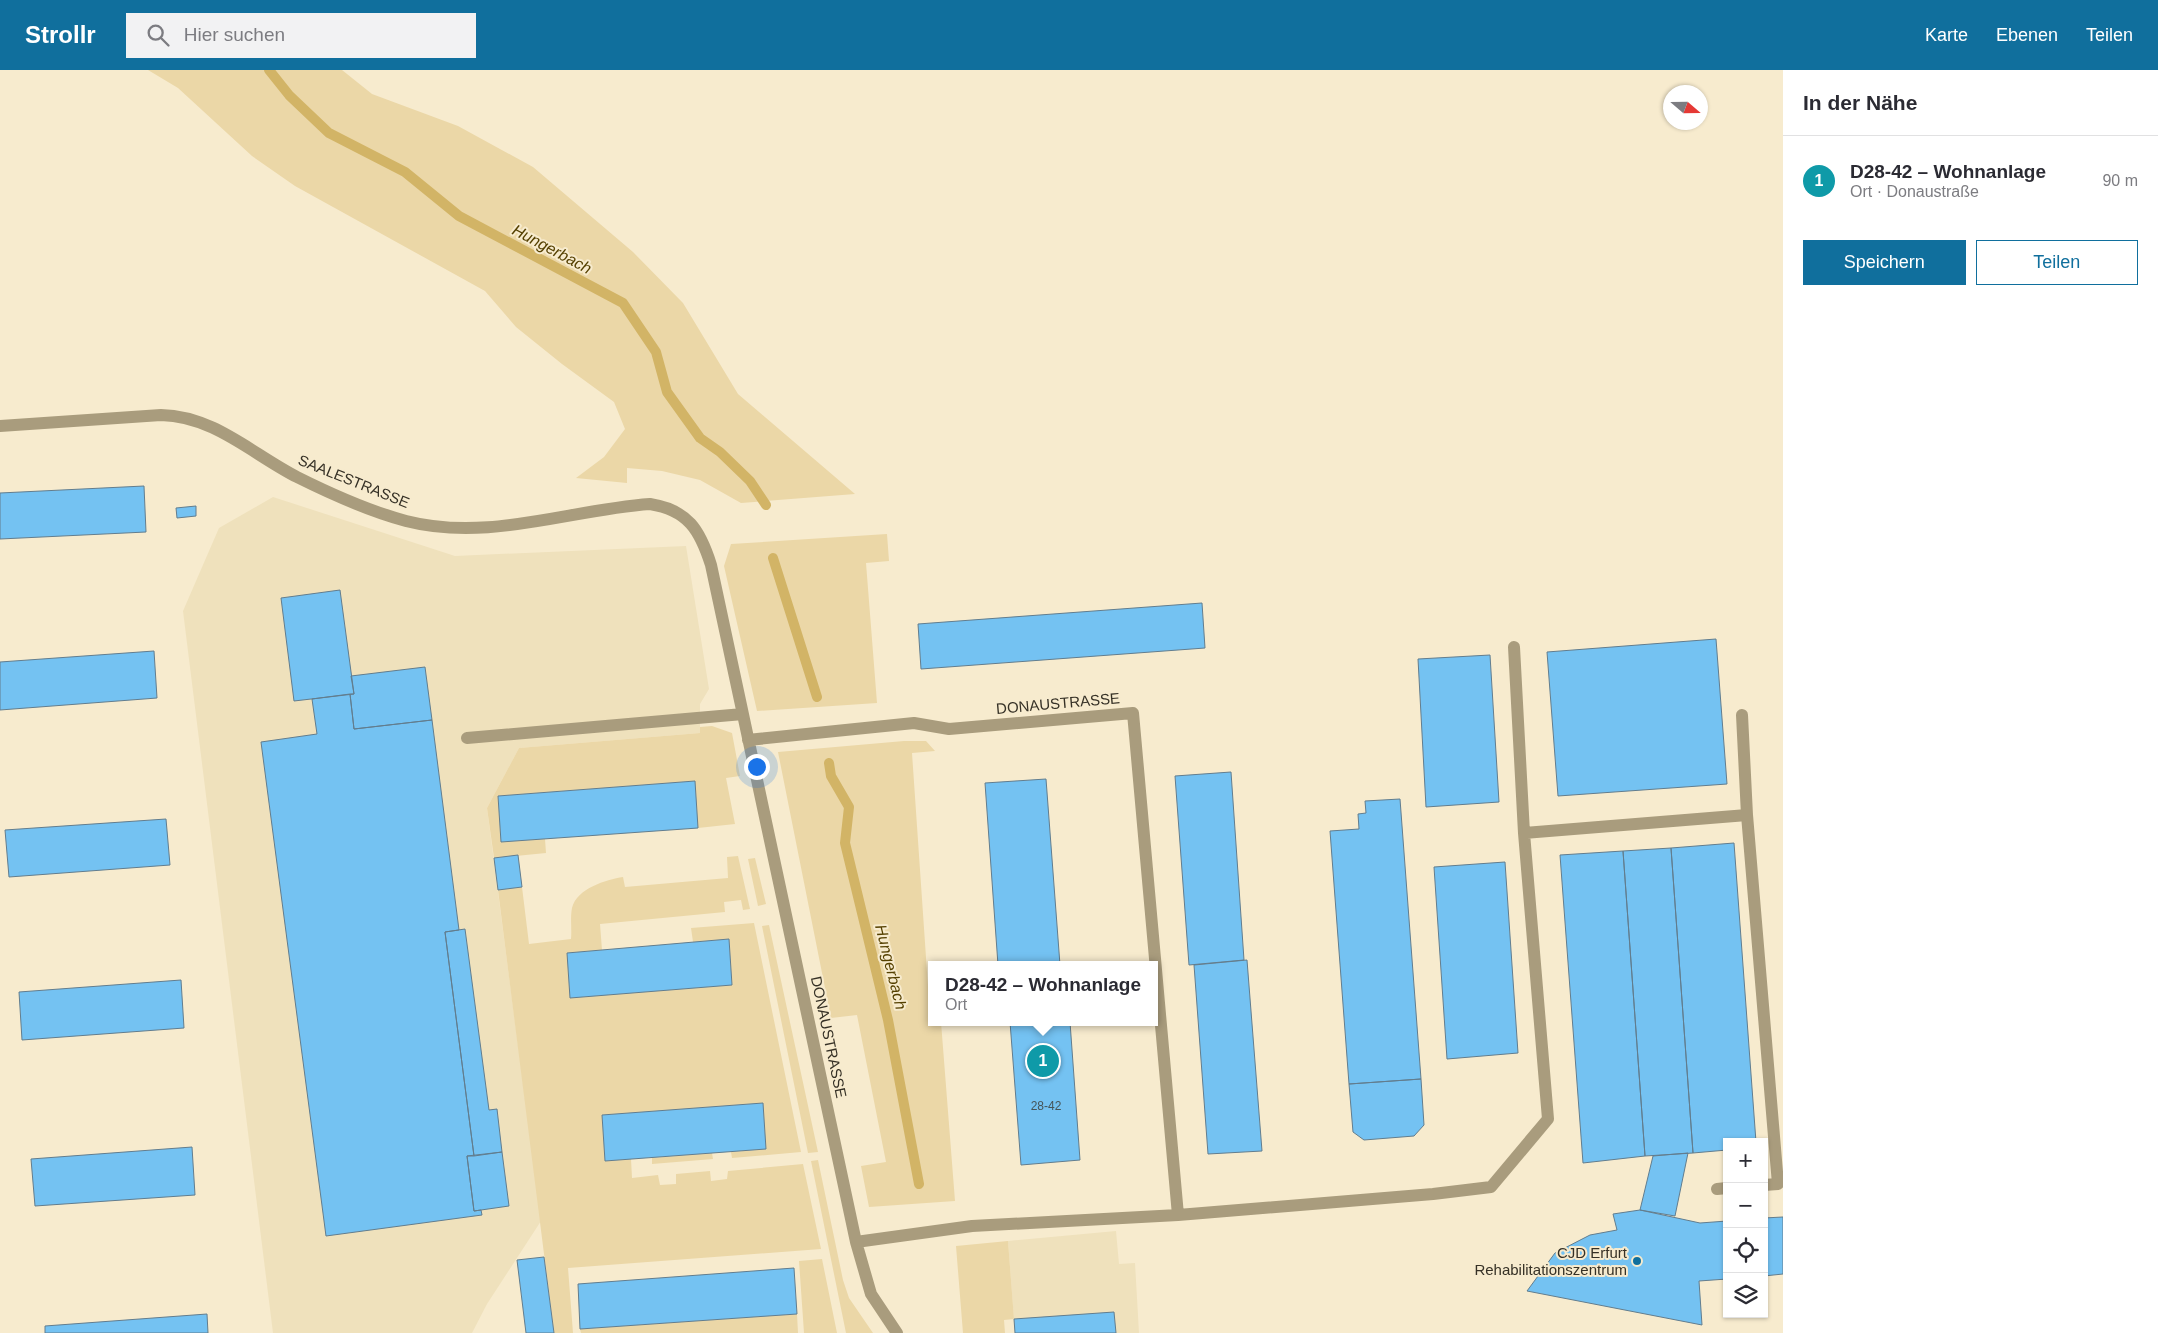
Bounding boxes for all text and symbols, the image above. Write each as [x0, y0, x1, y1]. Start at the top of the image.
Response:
search box [126, 13, 476, 58]
text: Strollr [25, 21, 96, 48]
icon: search [144, 21, 172, 49]
text: Hier suchen [184, 24, 285, 45]
text: Karte [1925, 25, 1968, 45]
text: Ebenen [1996, 25, 2058, 45]
text: Teilen [2086, 25, 2133, 45]
north arrow [1663, 85, 1708, 130]
text: In der Nähe [1803, 91, 1917, 114]
text: D28-42 – Wohnanlage [1850, 161, 2046, 182]
text: 1 [1815, 172, 1823, 189]
text: 90 m [2102, 172, 2138, 189]
text: Ort · Donaustraße [1850, 183, 1979, 200]
water label: Hungerbach [510, 221, 595, 277]
button: Speichern [1803, 240, 1966, 285]
button: Teilen [1976, 240, 2138, 285]
street label: SAALESTRASSE [296, 451, 412, 511]
street label: DONAUSTRASSE [995, 689, 1121, 717]
your location [744, 754, 770, 780]
water label: Hungerbach [872, 923, 910, 1011]
popup [928, 961, 1158, 1026]
street label: DONAUSTRASSE [808, 974, 850, 1100]
text: D28-42 – Wohnanlage [945, 974, 1141, 995]
text: Ort [945, 996, 967, 1013]
pin: 1 [1027, 1042, 1059, 1080]
house number: 28-42 [1031, 1099, 1062, 1113]
map controls [1723, 1138, 1768, 1318]
button: + [1723, 1138, 1768, 1183]
button: − [1723, 1183, 1768, 1228]
button: locate [1723, 1228, 1768, 1273]
place label: CJD Erfurt Rehabilitationszentrum [1474, 1244, 1628, 1278]
marker: CJD Erfurt Rehabilitationszentrum [1631, 1255, 1643, 1267]
button: layers [1723, 1273, 1768, 1318]

